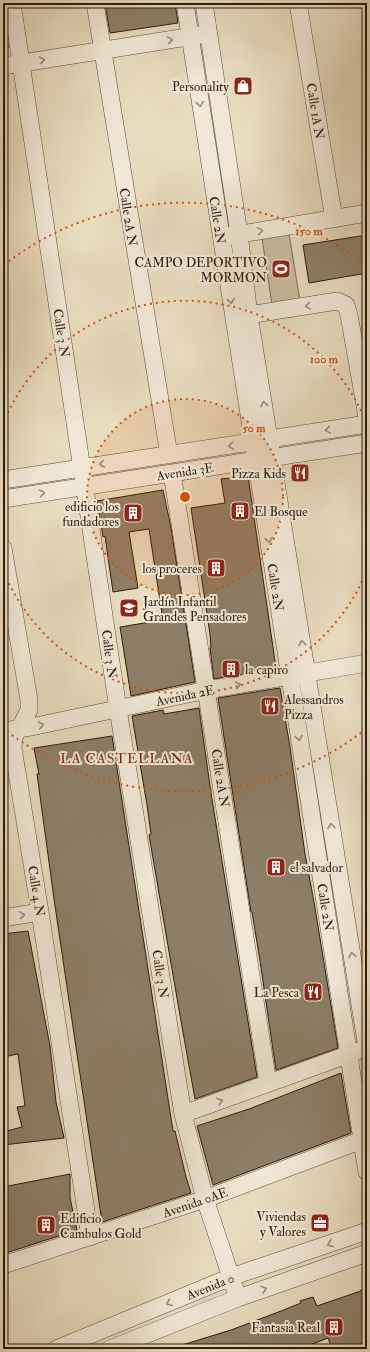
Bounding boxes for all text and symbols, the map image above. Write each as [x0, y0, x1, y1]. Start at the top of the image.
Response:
one-way arrow [167, 37, 173, 45]
one-way arrow [38, 56, 45, 65]
shop icon: Personality [232, 75, 254, 97]
place label: Personality [172, 79, 229, 96]
street label: Calle 1A N [303, 82, 327, 141]
one-way arrow [195, 101, 204, 107]
street label: Calle 2A N [116, 187, 141, 248]
street label: Calle 2N [205, 195, 229, 245]
text: 150 m [295, 224, 323, 239]
one-way arrow [257, 227, 263, 236]
place label: CAMPO DEPORTIVO MORMON [134, 255, 267, 286]
sports icon: CAMPO DEPORTIVO MORMON [270, 258, 292, 280]
one-way arrow [226, 298, 235, 304]
one-way arrow [305, 301, 311, 310]
street label: Calle 3 N [49, 308, 73, 359]
text: 100 m [310, 352, 339, 367]
one-way arrow [260, 401, 269, 407]
text: 50 m [242, 421, 266, 436]
one-way arrow [325, 425, 332, 434]
one-way arrow [228, 441, 234, 450]
one-way arrow [99, 459, 105, 468]
street label: Avenida 3E [154, 460, 215, 485]
restaurant icon: Pizza Kids [289, 462, 311, 484]
place label: Pizza Kids [231, 466, 287, 482]
one-way arrow [38, 489, 45, 498]
centre of rings [178, 490, 192, 504]
place label: edificio los fundadores [62, 499, 120, 530]
building icon: El Bosque [229, 500, 251, 522]
building icon: edificio los fundadores [122, 502, 144, 524]
place label: El Bosque [254, 504, 308, 520]
one-way arrow [264, 537, 273, 543]
building icon: los proceres [205, 557, 227, 579]
place label: los proceres [142, 561, 203, 578]
street label: Calle 2N [263, 562, 287, 612]
place label: Jardín Infantil Grandes Pensadores [142, 594, 247, 625]
school or university icon: Jardín Infantil Grandes Pensadores [118, 597, 140, 619]
street label: Calle 3 N [98, 629, 120, 680]
one-way arrow [298, 640, 307, 646]
building icon: la capiro [220, 658, 242, 680]
place label: la capiro [245, 662, 288, 679]
one-way arrow [234, 681, 241, 690]
street label: Avenida 2E [154, 682, 216, 710]
place label: Alessandros Pizza [283, 692, 344, 723]
restaurant icon: Alessandros Pizza [259, 695, 281, 717]
one-way arrow [38, 721, 45, 729]
one-way arrow [295, 735, 303, 741]
street label: Calle 2A N [208, 748, 233, 809]
district label: LA CASTELLANA [60, 750, 194, 767]
one-way arrow [327, 823, 336, 829]
building icon: el salvador [265, 856, 287, 878]
place label: el salvador [290, 860, 343, 876]
street label: Calle 4 N [24, 865, 48, 918]
street label: Calle 2N [313, 882, 337, 932]
one-way arrow [19, 912, 25, 920]
street label: Calle 3 N [148, 949, 172, 1000]
one-way arrow [348, 952, 357, 958]
restaurant icon: La Pesca [302, 981, 324, 1003]
place label: La Pesca [254, 985, 300, 1001]
one-way arrow [216, 1097, 223, 1106]
street label: Avenida 0AE [160, 1184, 230, 1222]
place label: Viviendas y Valores [256, 1209, 307, 1241]
place label: Edificio Cambulos Gold [60, 1211, 142, 1242]
office icon: Viviendas y Valores [309, 1212, 331, 1234]
building icon: Edificio Cambulos Gold [35, 1214, 57, 1236]
one-way arrow [327, 1239, 334, 1248]
street label: Avenida 0 [183, 1270, 237, 1304]
one-way arrow [260, 1285, 267, 1294]
one-way arrow [165, 1298, 173, 1306]
building icon: Fantasia Real [323, 1316, 345, 1338]
place label: Fantasia Real [251, 1320, 321, 1336]

